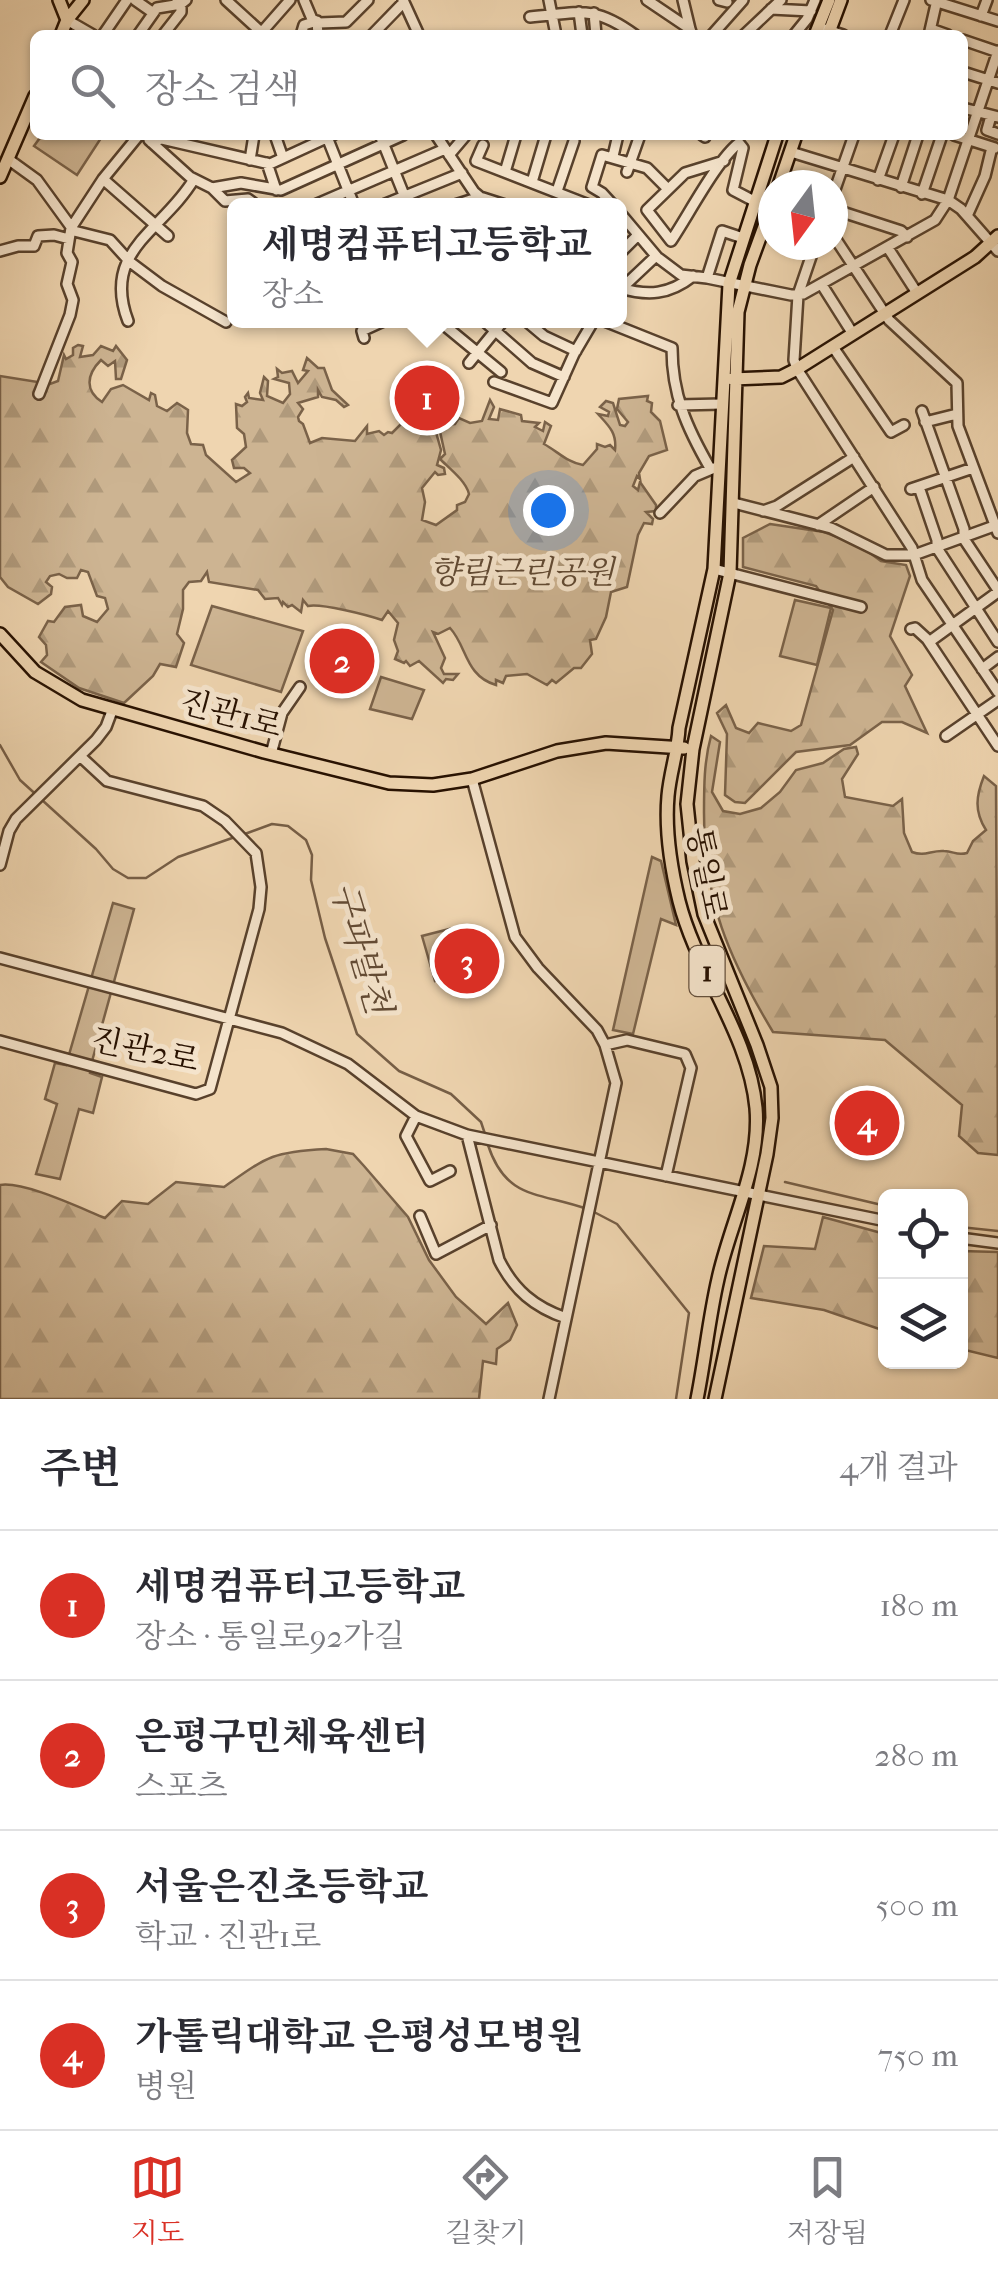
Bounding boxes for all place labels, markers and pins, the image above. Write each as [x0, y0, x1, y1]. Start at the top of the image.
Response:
pin: 1 [394, 360, 460, 436]
pin: 2 [310, 624, 374, 698]
pin: 3 [434, 924, 500, 998]
pin: 4 [834, 1086, 900, 1160]

